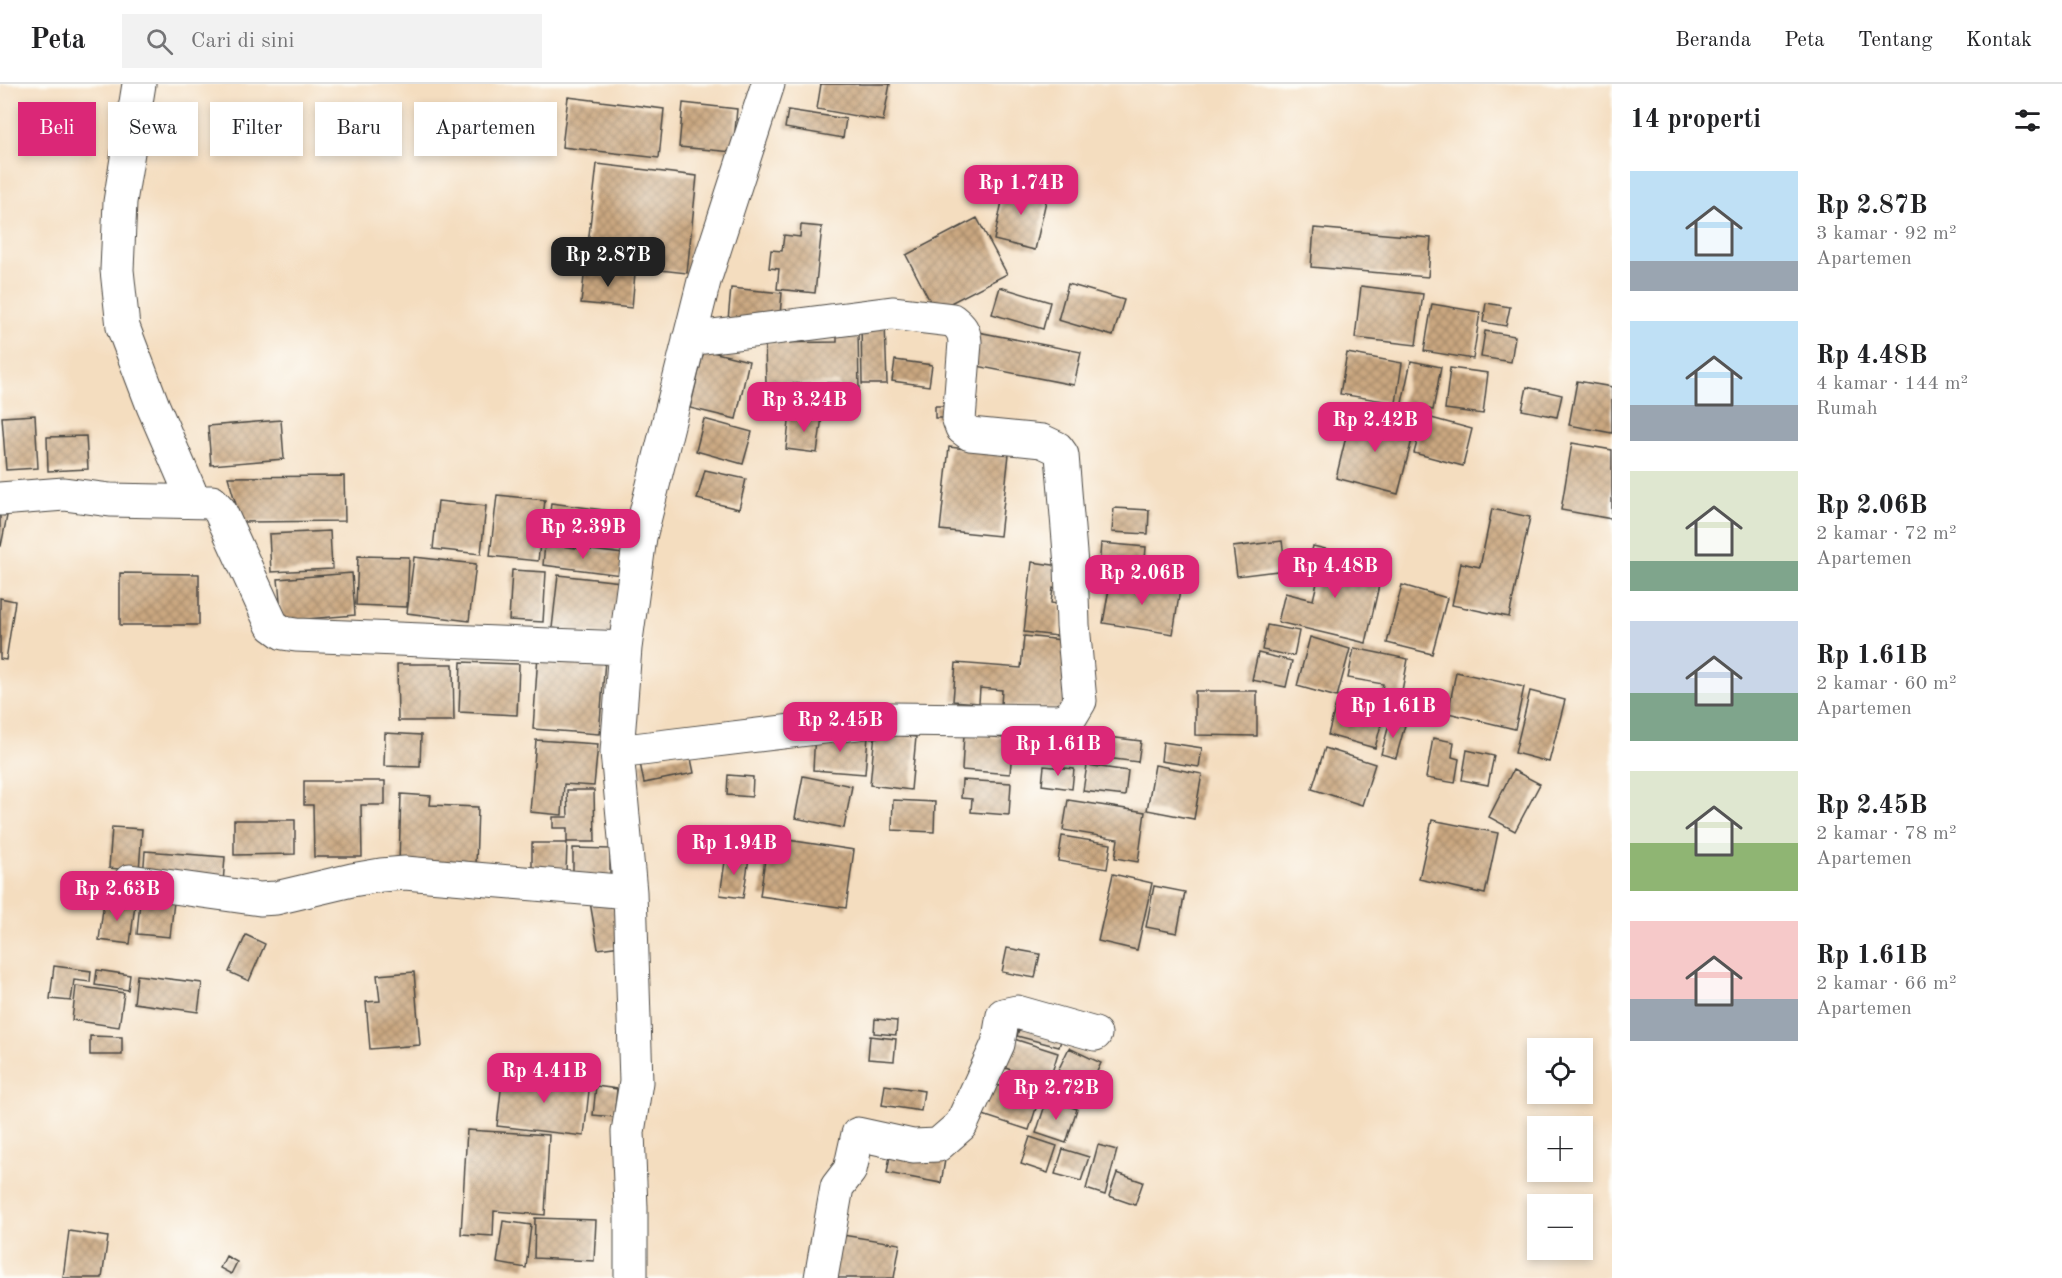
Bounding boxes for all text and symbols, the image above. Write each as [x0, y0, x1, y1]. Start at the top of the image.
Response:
search box [122, 14, 542, 68]
icon: search [143, 25, 176, 58]
text: Peta [30, 27, 86, 55]
text: Cari di sini [191, 30, 294, 52]
text: Beranda [1675, 30, 1751, 51]
text: Peta [1784, 30, 1825, 51]
text: Tentang [1858, 30, 1933, 51]
text: Kontak [1966, 30, 2032, 51]
chip: Beli [18, 102, 96, 156]
chip: Sewa [108, 102, 198, 156]
chip: Filter [210, 102, 303, 156]
chip: Baru [315, 102, 402, 156]
chip: Apartemen [414, 102, 557, 156]
icon: filters [2011, 104, 2044, 137]
text: 14 properti [1630, 107, 1761, 133]
pin: Rp 1.74B [959, 165, 1083, 216]
text: Rp 1.74B [978, 174, 1064, 194]
text: Rp 2.87B [1816, 193, 1927, 219]
icon: home [1678, 195, 1750, 267]
text: 3 kamar · 92 m² [1816, 224, 1957, 244]
pin: Rp 2.87B [546, 237, 670, 288]
text: Rp 2.87B [565, 246, 651, 266]
text: Apartemen [1816, 249, 1912, 269]
text: Rp 4.48B [1816, 343, 1927, 369]
icon: home [1678, 345, 1750, 417]
text: 4 kamar · 144 m² [1816, 374, 1968, 394]
pin: Rp 3.24B [742, 382, 866, 433]
text: Rp 3.24B [761, 391, 847, 411]
text: Rumah [1816, 399, 1878, 419]
pin: Rp 2.42B [1313, 402, 1437, 453]
text: Rp 2.42B [1332, 411, 1418, 431]
text: Rp 2.06B [1816, 493, 1927, 519]
icon: home [1678, 495, 1750, 567]
pin: Rp 2.39B [521, 509, 645, 560]
text: Rp 2.39B [540, 518, 626, 538]
text: 2 kamar · 72 m² [1816, 524, 1957, 544]
pin: Rp 4.48B [1273, 548, 1397, 599]
text: Apartemen [1816, 549, 1912, 569]
pin: Rp 2.06B [1080, 555, 1204, 606]
text: Rp 4.48B [1292, 557, 1378, 577]
text: Rp 2.06B [1099, 564, 1185, 584]
text: Rp 1.61B [1816, 643, 1927, 669]
icon: home [1678, 645, 1750, 717]
text: 2 kamar · 60 m² [1816, 674, 1957, 694]
pin: Rp 1.61B [1331, 688, 1455, 739]
text: Rp 1.61B [1350, 697, 1436, 717]
text: Apartemen [1816, 699, 1912, 719]
pin: Rp 2.45B [778, 702, 902, 753]
text: Rp 2.45B [797, 711, 883, 731]
pin: Rp 1.61B [996, 726, 1120, 777]
text: Rp 1.61B [1015, 735, 1101, 755]
text: Rp 2.45B [1816, 793, 1927, 819]
icon: home [1678, 795, 1750, 867]
text: 2 kamar · 78 m² [1816, 824, 1957, 844]
pin: Rp 1.94B [672, 825, 796, 876]
text: Rp 1.94B [691, 834, 777, 854]
text: Apartemen [1816, 849, 1912, 869]
pin: Rp 2.63B [55, 871, 179, 922]
text: Rp 2.63B [74, 880, 160, 900]
text: Rp 1.61B [1816, 943, 1927, 969]
icon: home [1678, 945, 1750, 1017]
text: 2 kamar · 66 m² [1816, 974, 1957, 994]
text: Apartemen [1816, 999, 1912, 1019]
map controls [1527, 1038, 1593, 1260]
button: locate [1527, 1038, 1593, 1104]
pin: Rp 4.41B [482, 1053, 606, 1104]
text: Rp 4.41B [501, 1062, 587, 1082]
pin: Rp 2.72B [994, 1070, 1118, 1121]
text: Rp 2.72B [1013, 1079, 1099, 1099]
button: + [1527, 1116, 1593, 1182]
button: − [1527, 1194, 1593, 1260]

